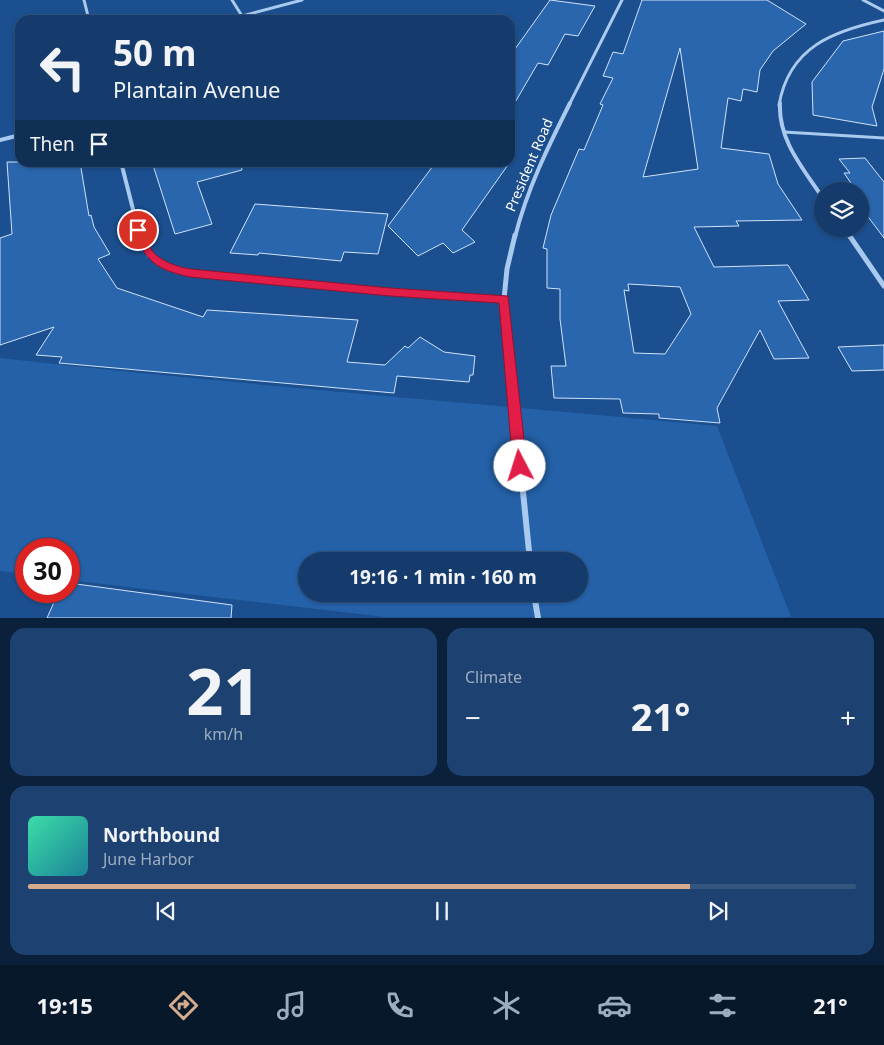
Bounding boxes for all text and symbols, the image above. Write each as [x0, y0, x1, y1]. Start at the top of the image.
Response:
text: 50 m [113, 29, 196, 76]
icon: left [30, 35, 95, 100]
text: Plantain Avenue [113, 74, 280, 104]
street label: President Road [500, 115, 557, 214]
icon: arrive [85, 130, 113, 158]
text: Then [30, 131, 75, 157]
map controls [814, 182, 869, 237]
button: layers [814, 182, 869, 237]
pin [117, 209, 159, 251]
icon: arrive [124, 216, 152, 244]
position arrow [493, 439, 545, 491]
speed limit sign: 30 [15, 538, 80, 603]
text: 19:16 · 1 min · 160 m [349, 564, 537, 590]
text: 21 [186, 646, 261, 734]
text: Climate [465, 666, 522, 688]
text: 21° [631, 690, 690, 742]
text: − [465, 698, 481, 736]
text: + [840, 698, 856, 736]
text: km/h [204, 723, 243, 745]
text: Northbound [103, 822, 220, 848]
text: June Harbor [103, 848, 194, 870]
icon: previous [152, 897, 180, 925]
icon: pause [428, 897, 456, 925]
icon: next [704, 897, 732, 925]
icon: directions [166, 988, 201, 1023]
icon: music [274, 988, 309, 1023]
icon: phone [382, 988, 417, 1023]
icon: climate [489, 988, 524, 1023]
icon: car [597, 988, 632, 1023]
icon: filters [705, 988, 740, 1023]
text: 19:15 [36, 990, 93, 1020]
text: 21° [813, 990, 847, 1020]

